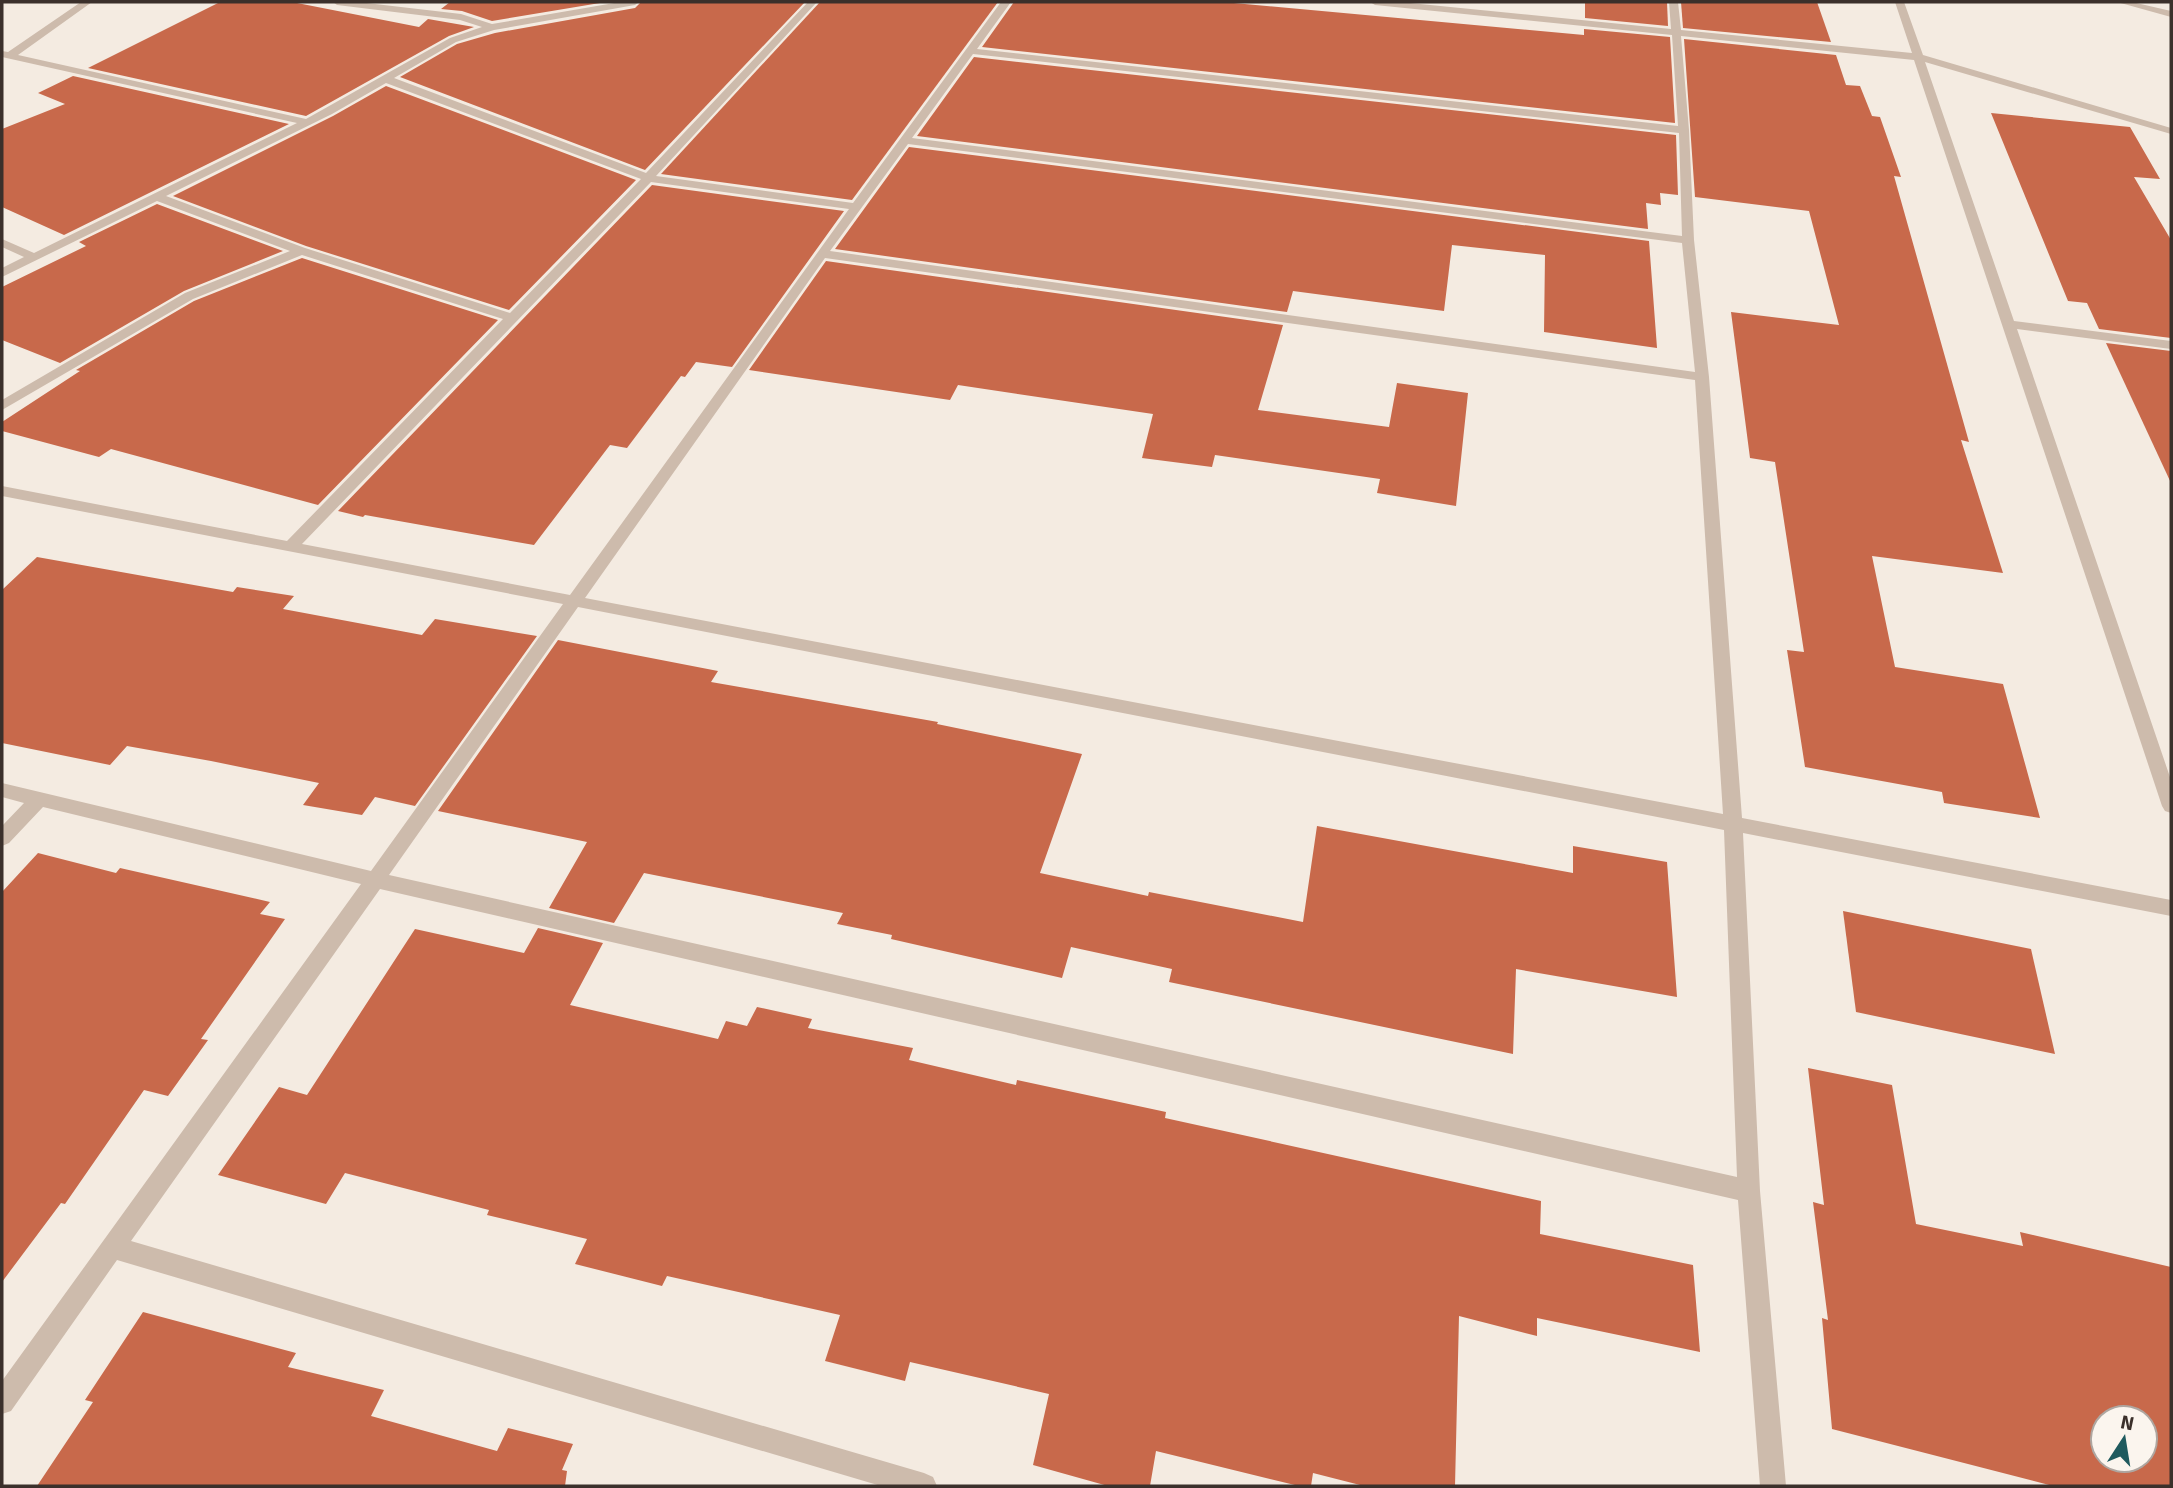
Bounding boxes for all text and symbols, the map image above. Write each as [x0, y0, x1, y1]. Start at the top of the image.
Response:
north arrow [2089, 1404, 2159, 1474]
text: N [2118, 1410, 2136, 1436]

